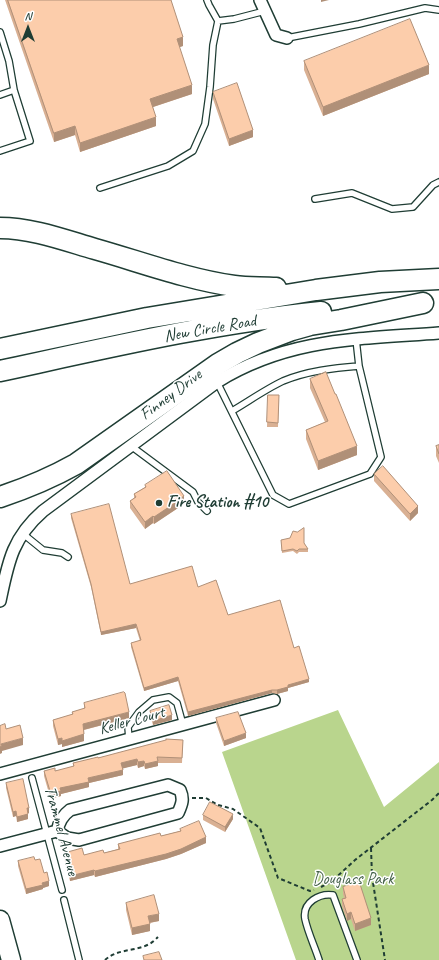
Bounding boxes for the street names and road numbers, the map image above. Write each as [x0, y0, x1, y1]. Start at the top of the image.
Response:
street label: New Circle Road [162, 311, 258, 347]
street label: Finney Drive [136, 365, 206, 425]
street label: Keller Court [97, 702, 167, 740]
street label: Trammel Avenue [39, 784, 83, 878]

